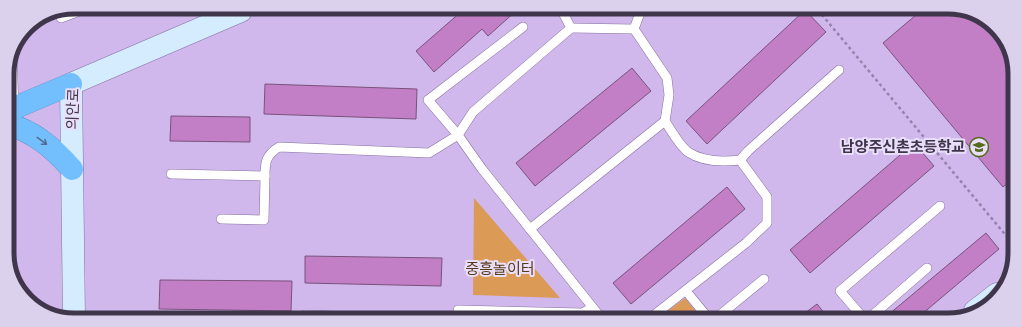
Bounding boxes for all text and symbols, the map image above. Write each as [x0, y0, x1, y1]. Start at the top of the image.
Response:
street label: 의안로 [62, 88, 83, 130]
school or university icon: 남양주신촌초등학교 [968, 136, 990, 158]
one-way arrow [36, 137, 47, 145]
place label: 남양주신촌초등학교 [841, 137, 965, 156]
park label: 중흥놀이터 [465, 259, 535, 278]

